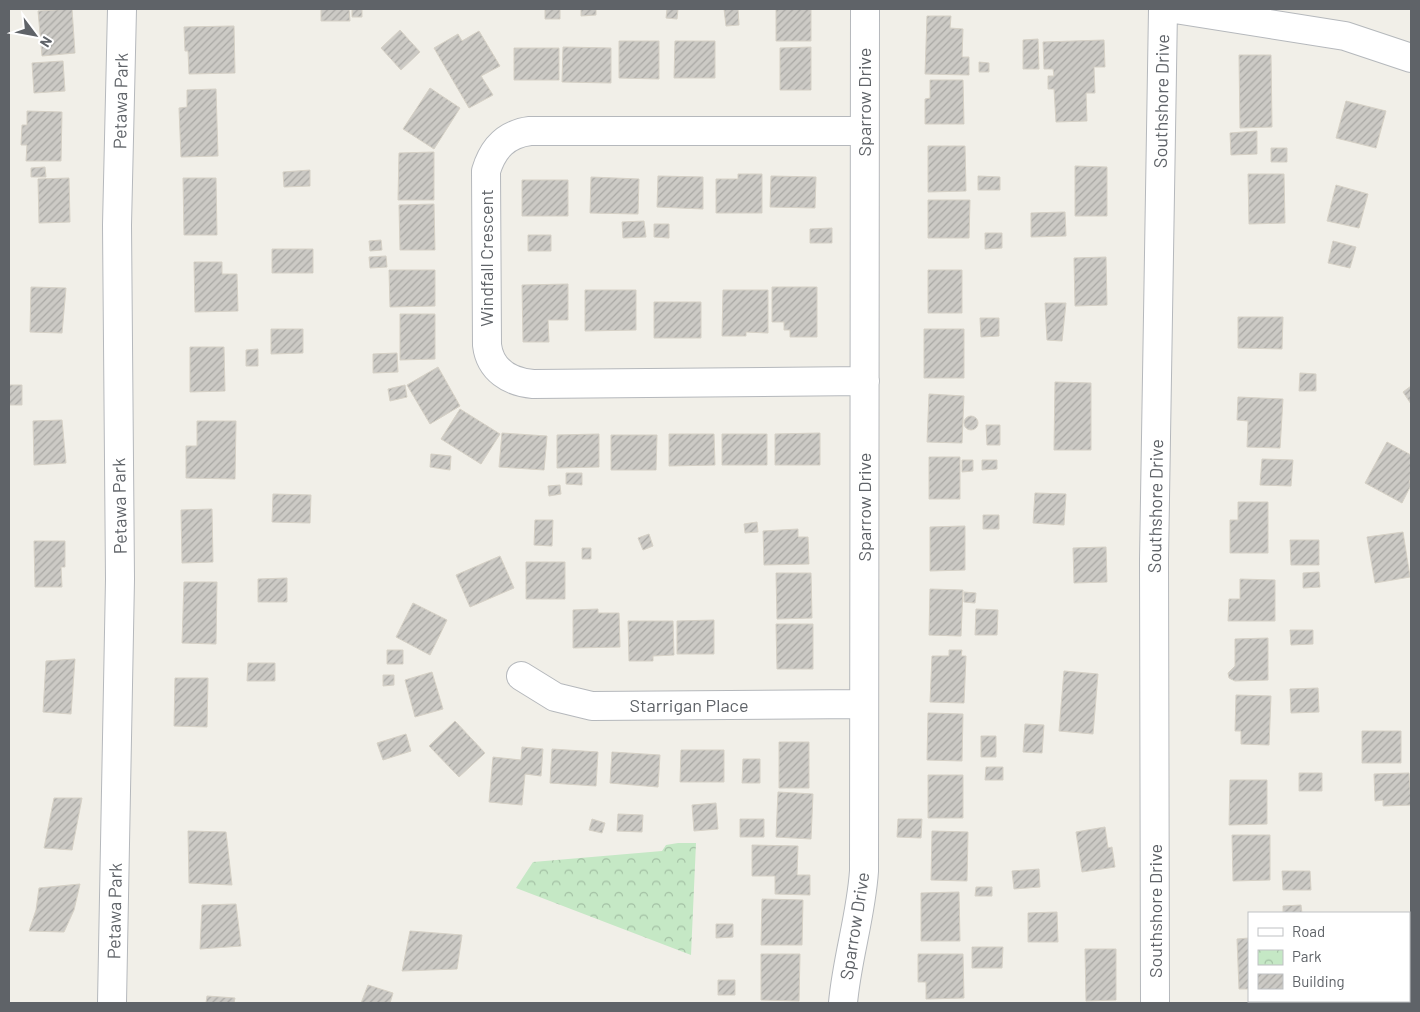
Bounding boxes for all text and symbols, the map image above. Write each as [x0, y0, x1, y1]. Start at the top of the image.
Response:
north arrow [10, 10, 60, 60]
text: N [37, 34, 56, 51]
street label: Southshore Drive [1149, 34, 1173, 168]
street label: Sparrow Drive [853, 48, 875, 156]
street label: Petawa Park [108, 53, 132, 149]
street label: Windfall Crescent [475, 189, 497, 327]
street label: Southshore Drive [1143, 439, 1167, 573]
street label: Sparrow Drive [853, 453, 875, 561]
street label: Petawa Park [107, 458, 131, 554]
street label: Starrigan Place [630, 694, 748, 716]
street label: Southshore Drive [1144, 844, 1166, 978]
street label: Petawa Park [102, 863, 126, 959]
street label: Sparrow Drive [835, 871, 873, 981]
legend [1248, 912, 1410, 1002]
text: Road [1292, 922, 1325, 940]
text: Park [1292, 947, 1322, 965]
text: Building [1292, 972, 1345, 990]

